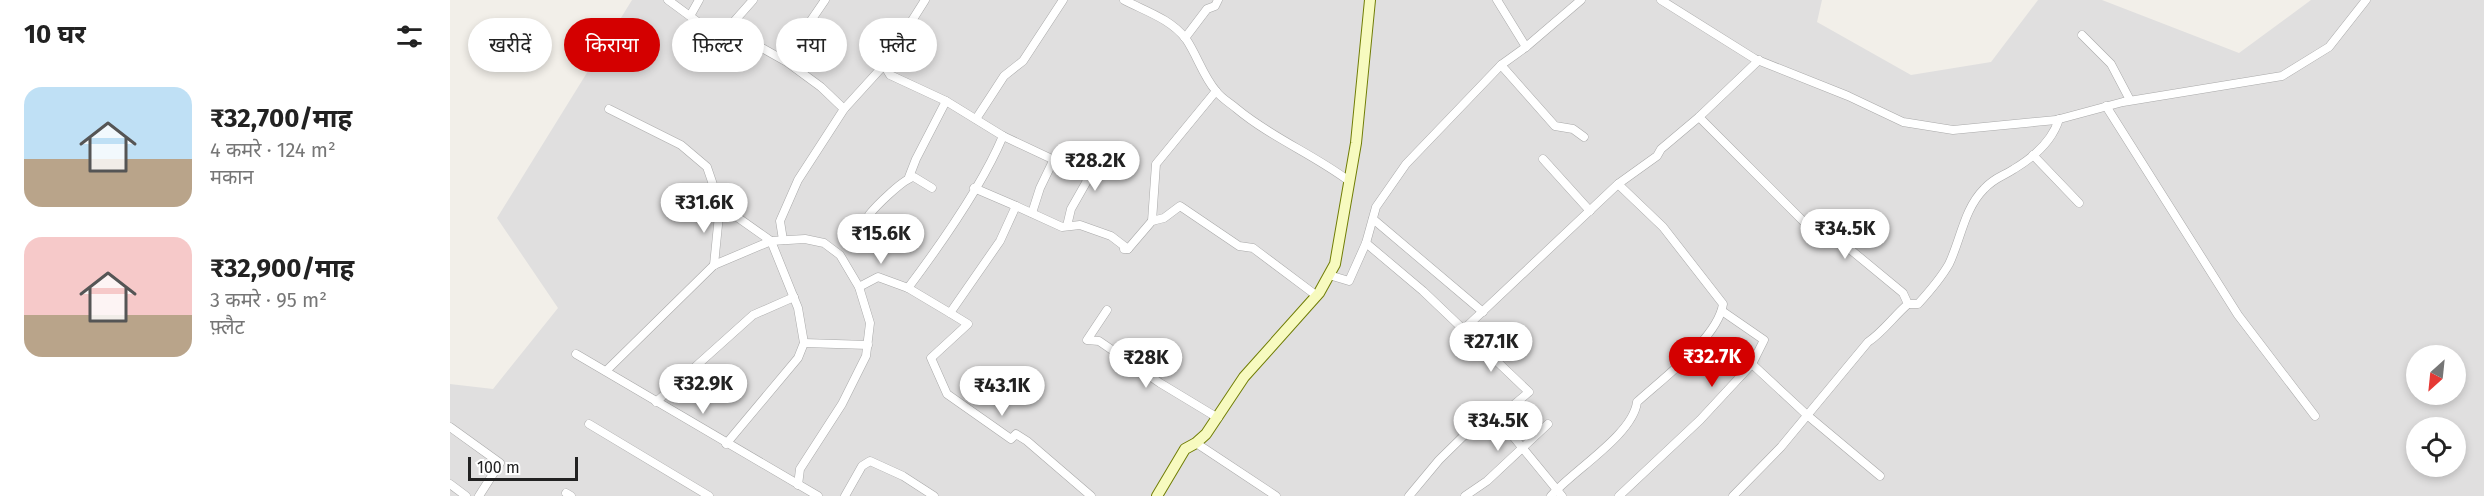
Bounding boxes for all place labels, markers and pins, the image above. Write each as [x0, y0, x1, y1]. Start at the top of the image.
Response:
pin: ₹28.2K [1046, 141, 1144, 192]
pin: ₹31.6K [655, 183, 753, 234]
pin: ₹34.5K [1796, 209, 1894, 260]
pin: ₹15.6K [832, 214, 930, 265]
pin: ₹27.1K [1442, 322, 1540, 373]
pin: ₹32.7K [1663, 337, 1761, 388]
pin: ₹28K [1110, 338, 1182, 389]
pin: ₹32.9K [654, 364, 752, 415]
pin: ₹43.1K [953, 366, 1051, 417]
pin: ₹34.5K [1449, 401, 1547, 452]

